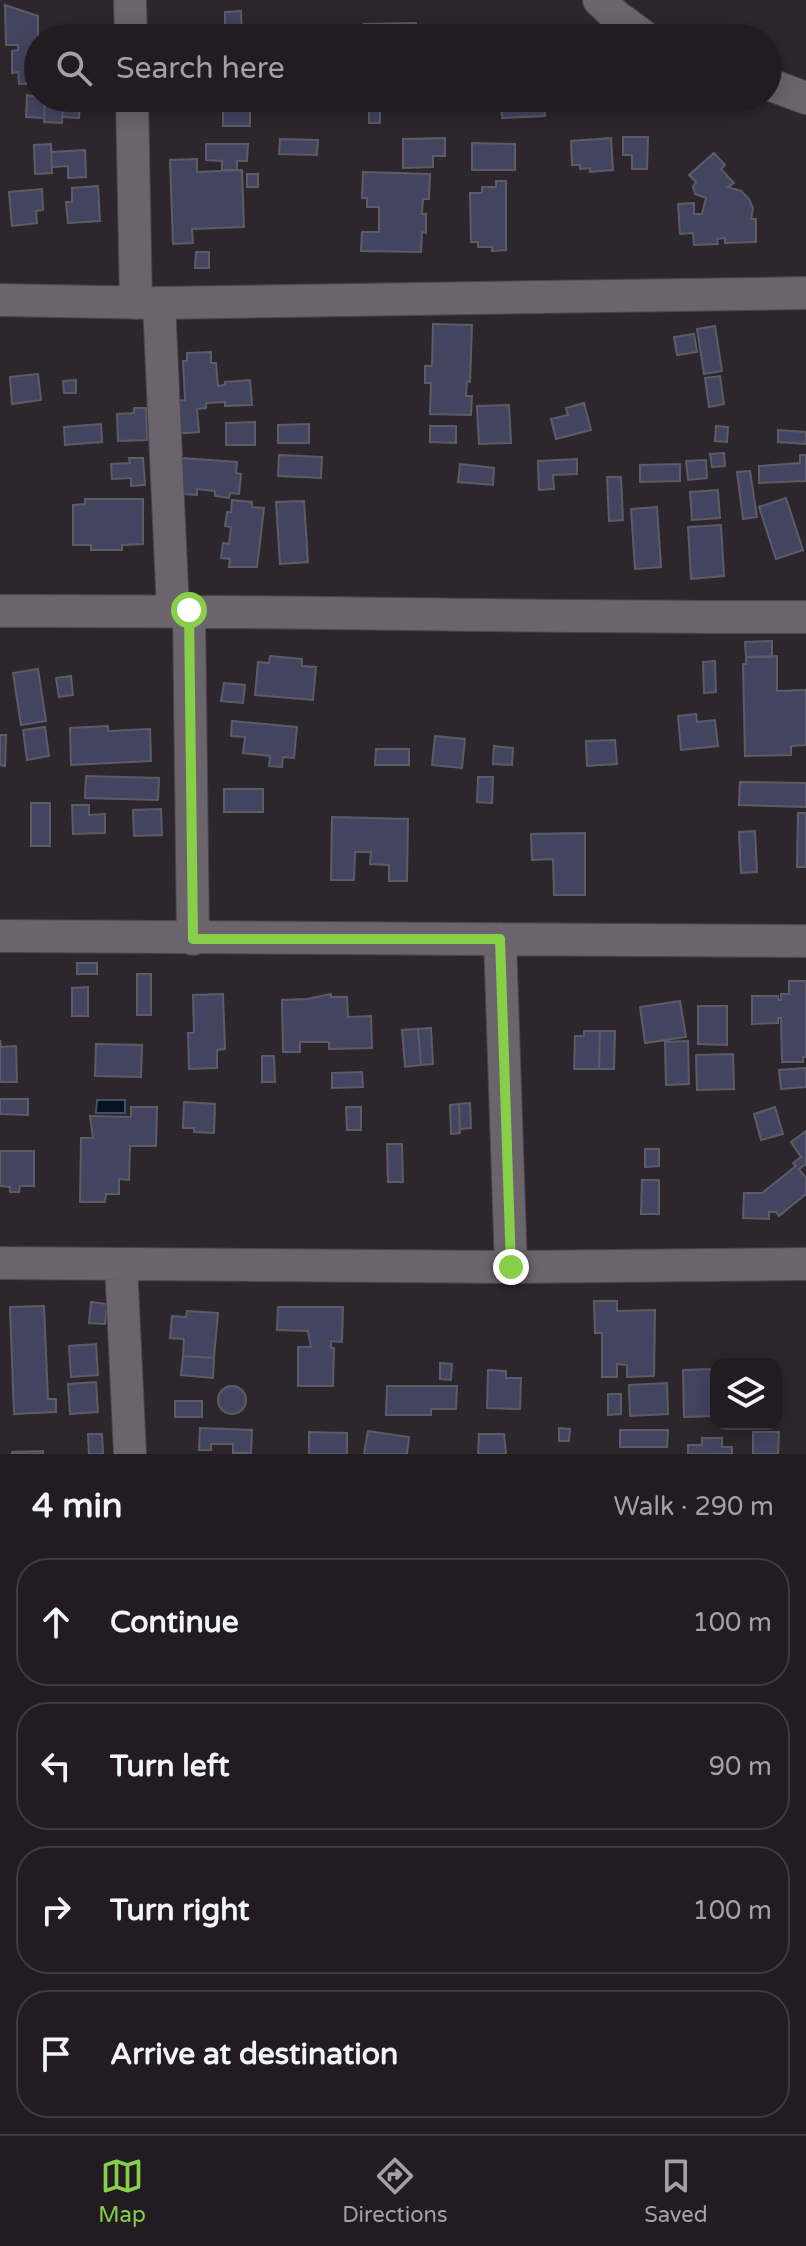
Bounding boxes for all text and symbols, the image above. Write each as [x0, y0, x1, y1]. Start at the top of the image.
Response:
search box [24, 24, 782, 112]
icon: search [52, 46, 96, 90]
text: Search here [116, 50, 285, 87]
route start [171, 592, 207, 628]
route end [493, 1249, 529, 1285]
map controls [710, 1358, 782, 1430]
button: layers [710, 1358, 782, 1430]
text: 4 min [32, 1486, 123, 1527]
text: Walk · 290 m [614, 1491, 774, 1522]
icon: ahead [34, 1600, 78, 1644]
text: Continue [110, 1604, 239, 1641]
text: 100 m [692, 1607, 772, 1638]
icon: left [34, 1744, 78, 1788]
text: Turn left [110, 1748, 229, 1785]
text: 90 m [709, 1751, 772, 1782]
icon: right [34, 1888, 78, 1932]
text: Turn right [110, 1892, 250, 1929]
text: 100 m [692, 1895, 772, 1926]
icon: arrive [34, 2032, 78, 2076]
text: Arrive at destination [110, 2036, 398, 2073]
tab: Map [98, 2154, 146, 2228]
tab: Directions [342, 2154, 448, 2228]
tab: Saved [644, 2154, 708, 2228]

